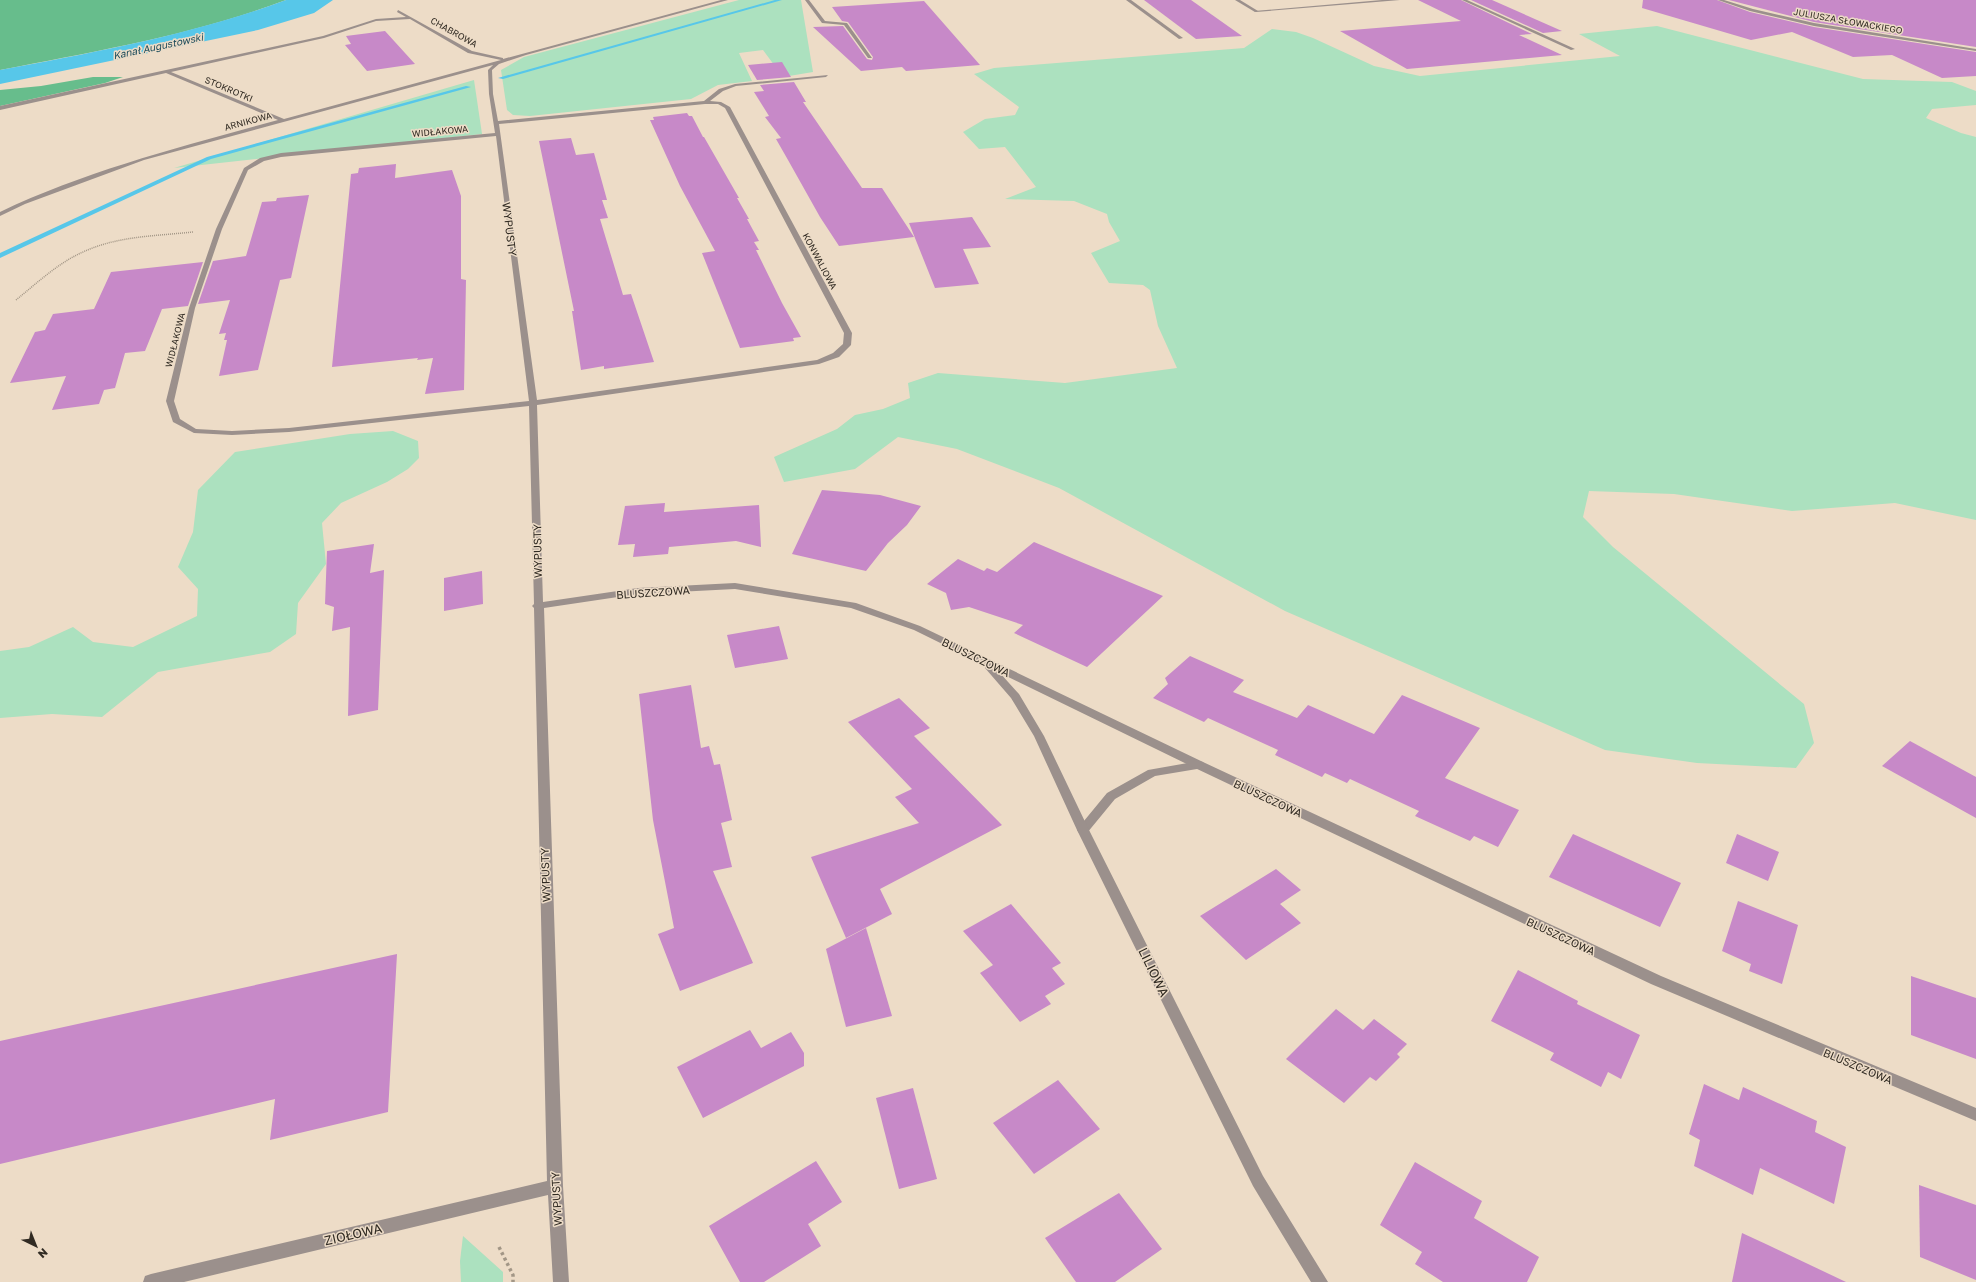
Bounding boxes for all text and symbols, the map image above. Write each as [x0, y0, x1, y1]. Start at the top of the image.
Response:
street label: JULIUSZA SŁOWACKIEGO [1793, 6, 1904, 36]
street label: CHABROWA [429, 15, 479, 49]
water label: Kanał Augustowski [112, 30, 206, 62]
street label: STOKROTKI [203, 74, 255, 104]
street label: ARNIKOWA [223, 109, 273, 133]
street label: WIDŁAKOWA [412, 123, 468, 139]
street label: WYPUSTY [500, 201, 520, 257]
street label: KONWALIOWA [801, 231, 839, 291]
street label: WIDŁAKOWA [163, 311, 187, 369]
street label: WYPUSTY [530, 524, 544, 578]
street label: BLUSZCZOWA [616, 583, 691, 601]
street label: BLUSZCZOWA [940, 635, 1013, 679]
street label: BLUSZCZOWA [1232, 776, 1305, 820]
street label: WYPUSTY [538, 848, 552, 902]
street label: BLUSZCZOWA [1525, 914, 1598, 958]
street label: LILIOWA [1135, 945, 1173, 1000]
street label: BLUSZCZOWA [1821, 1046, 1895, 1087]
street label: WYPUSTY [548, 1172, 564, 1226]
street label: ZIOŁOWA [323, 1220, 384, 1248]
north arrow [16, 1226, 56, 1266]
text: N [36, 1246, 51, 1261]

